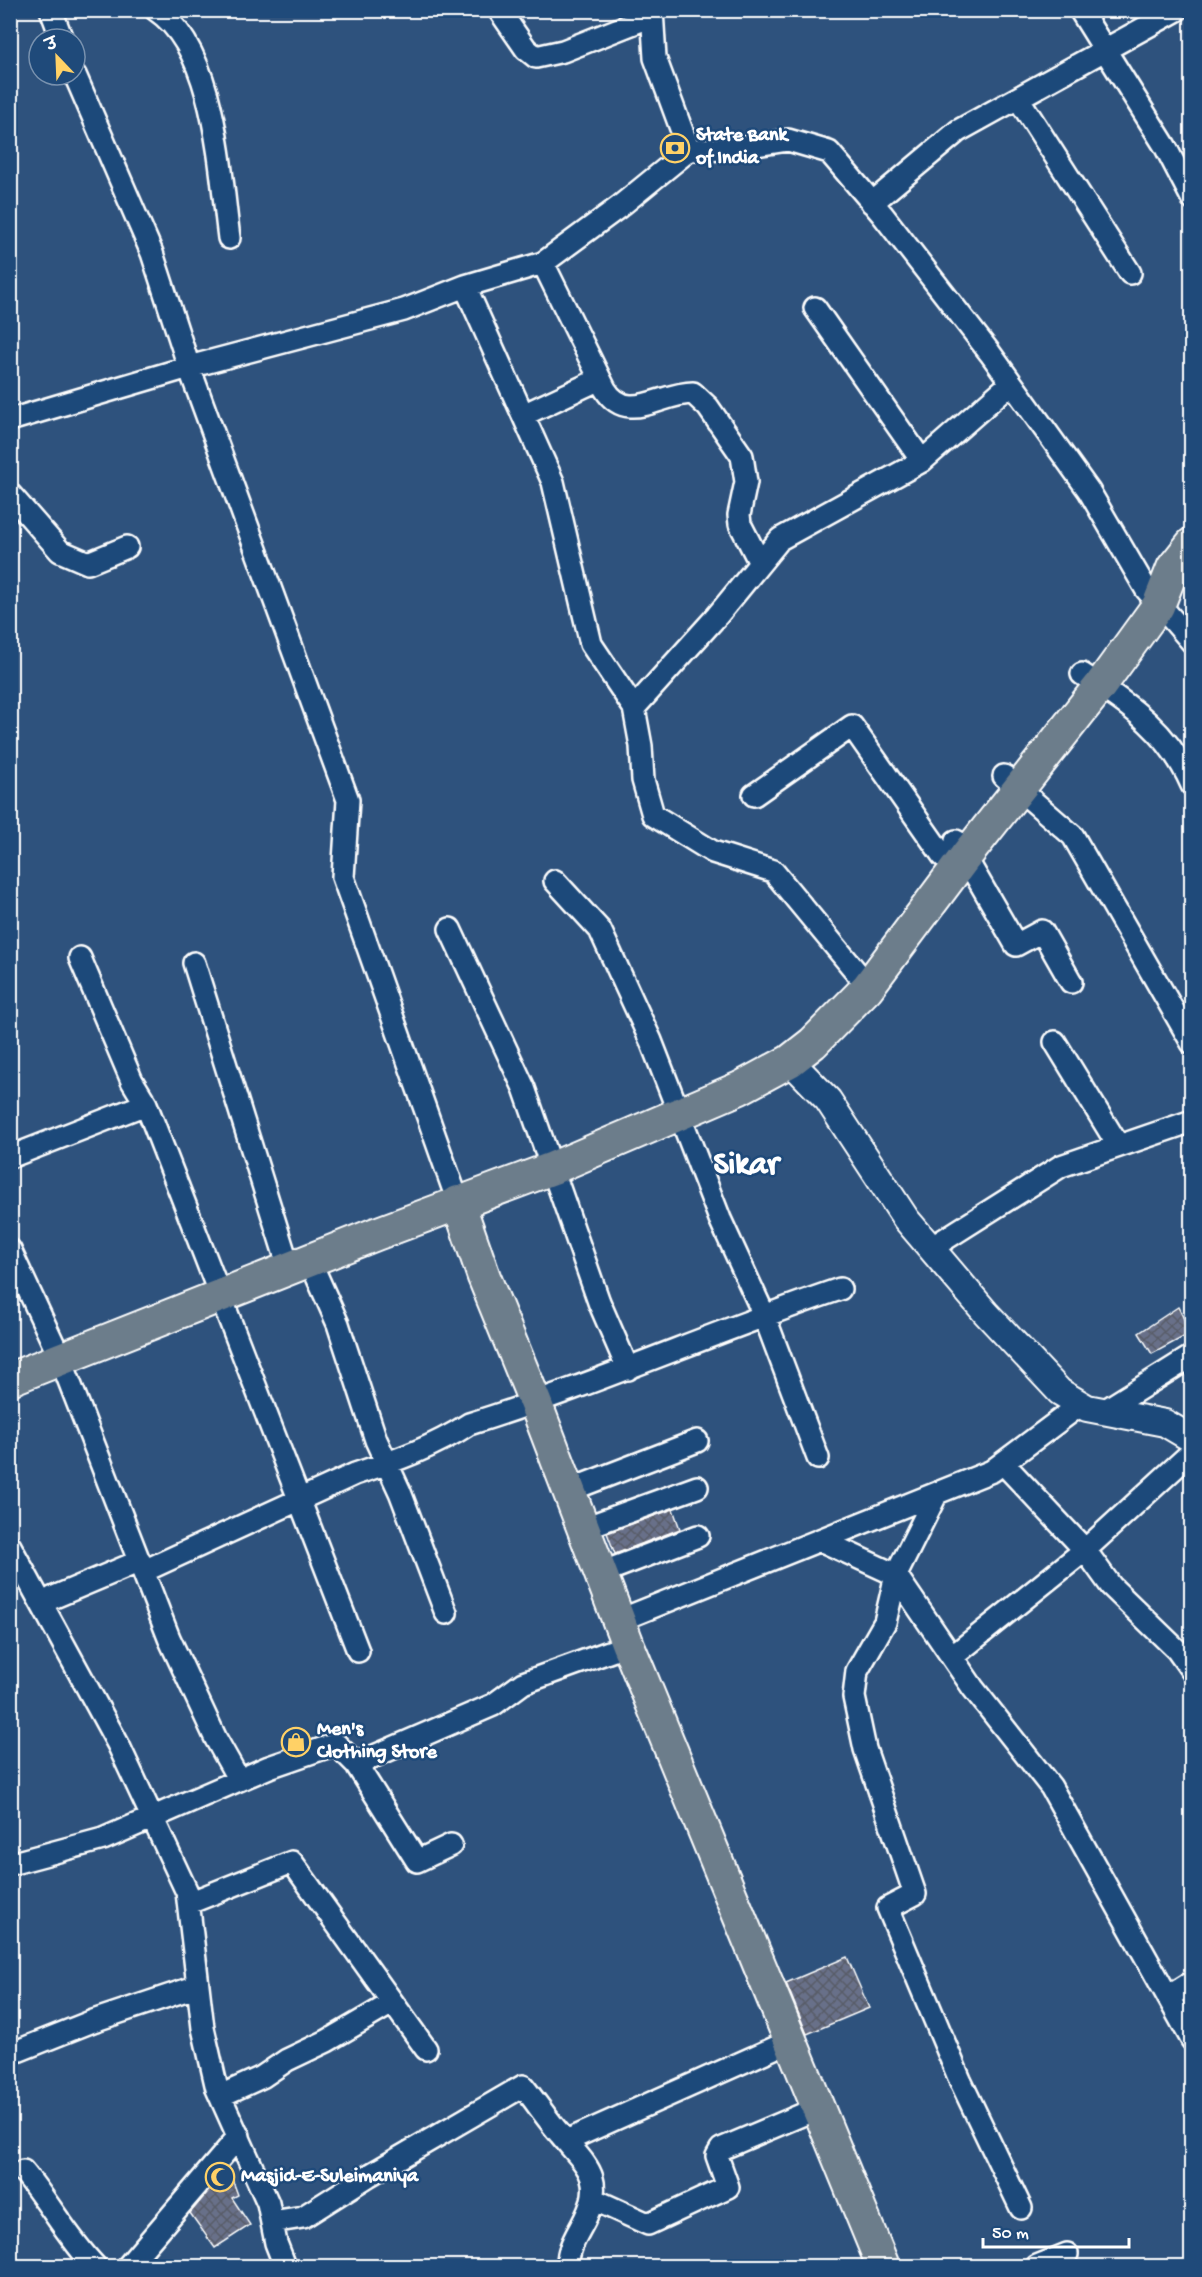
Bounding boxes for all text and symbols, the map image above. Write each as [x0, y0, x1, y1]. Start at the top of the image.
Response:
north arrow [27, 27, 87, 87]
text: उ [42, 35, 62, 58]
place label: State Bank of India [695, 125, 790, 171]
bank icon: State Bank of India [659, 132, 691, 164]
district label: Sikar [713, 1147, 782, 1185]
place label: Men's Clothing Store [316, 1719, 437, 1765]
shop icon: Men's Clothing Store [280, 1726, 312, 1758]
mosque icon: Masjid-E-Suleimaniya [204, 2161, 236, 2193]
place label: Masjid-E-Suleimaniya [241, 2166, 419, 2189]
scale bar [983, 2211, 1128, 2249]
text: 50 m [992, 2224, 1029, 2245]

